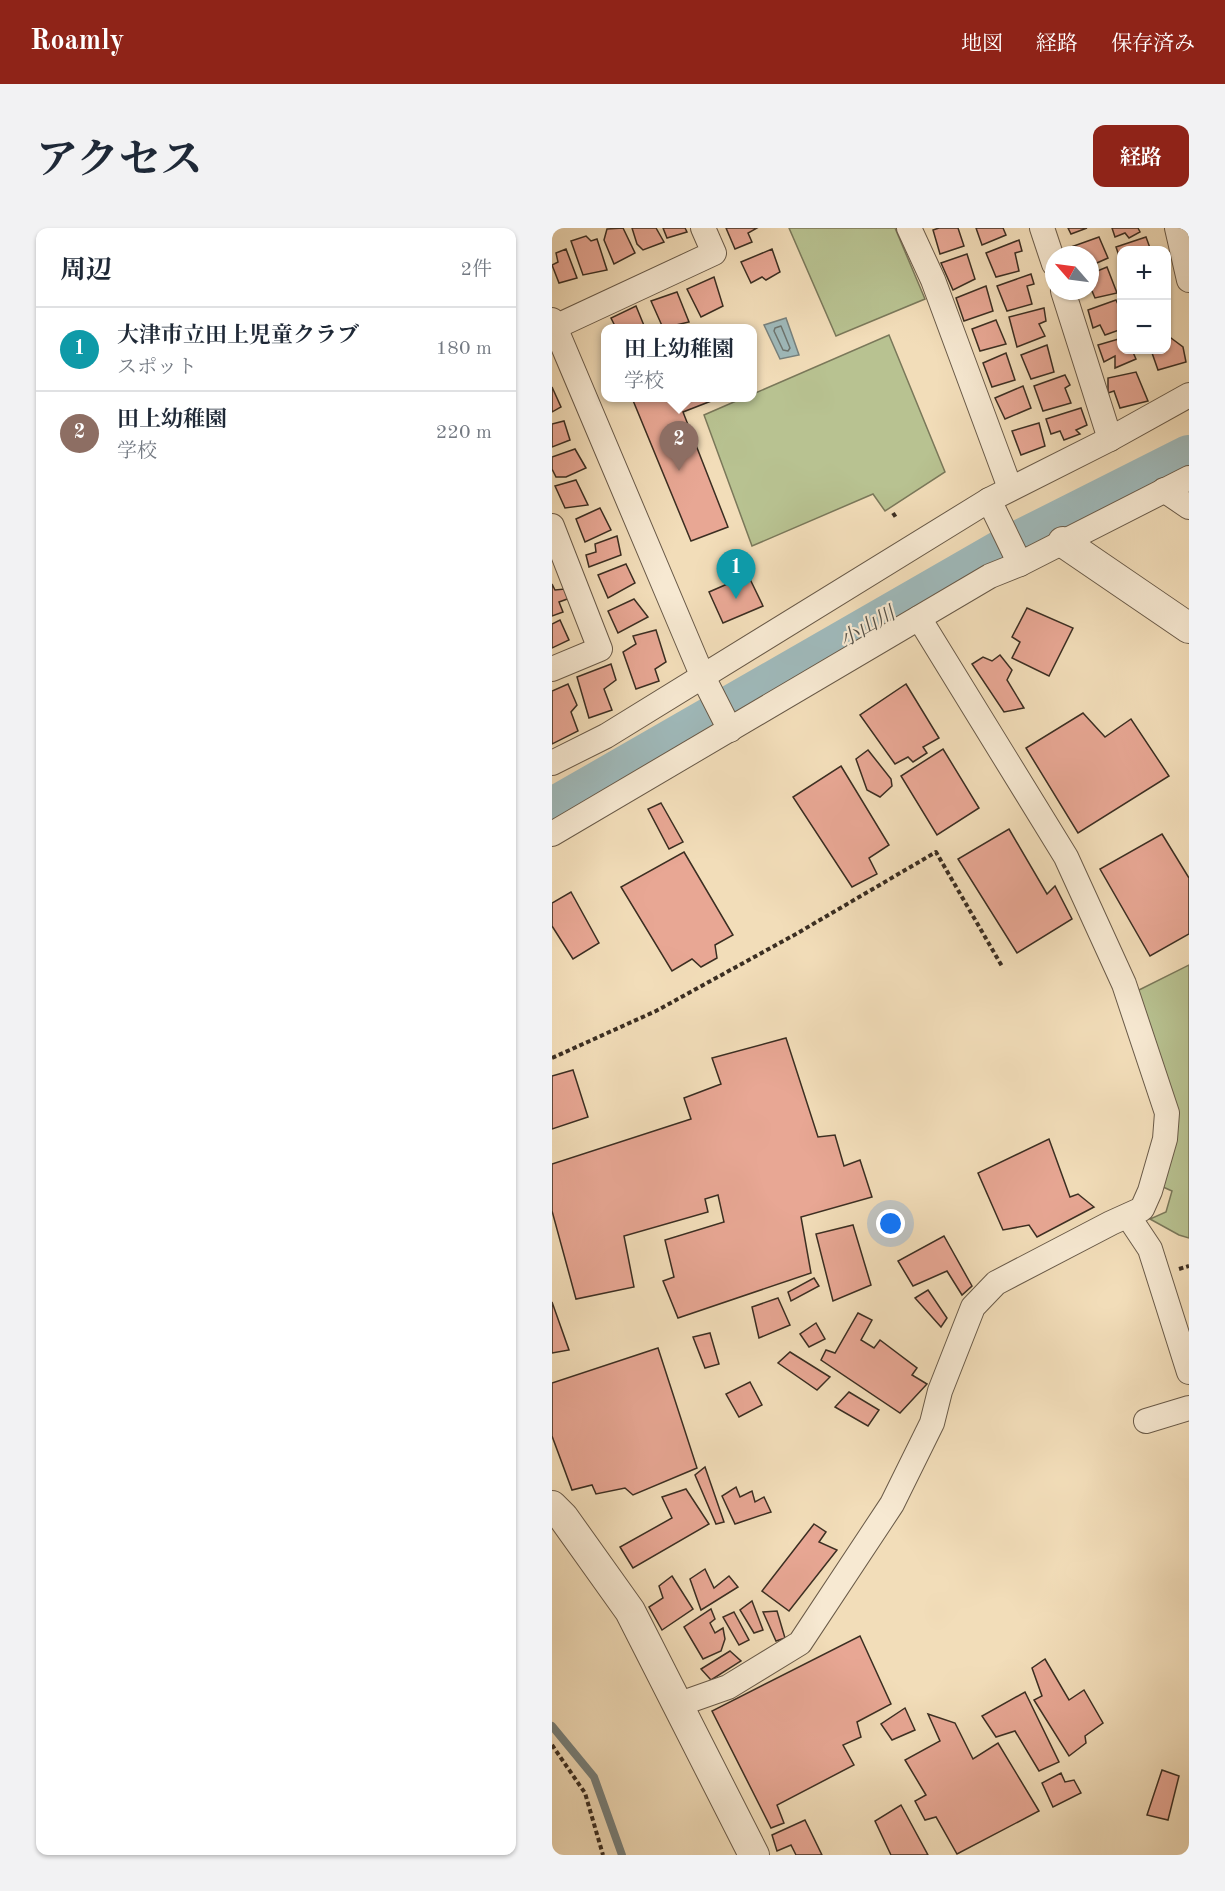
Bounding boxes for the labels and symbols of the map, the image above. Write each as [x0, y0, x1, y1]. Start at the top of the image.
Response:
north arrow [1045, 246, 1099, 300]
pin: 2 [660, 422, 698, 471]
pin: 1 [716, 550, 756, 599]
water label: 小山川 [836, 602, 901, 652]
your location [876, 1209, 905, 1238]

